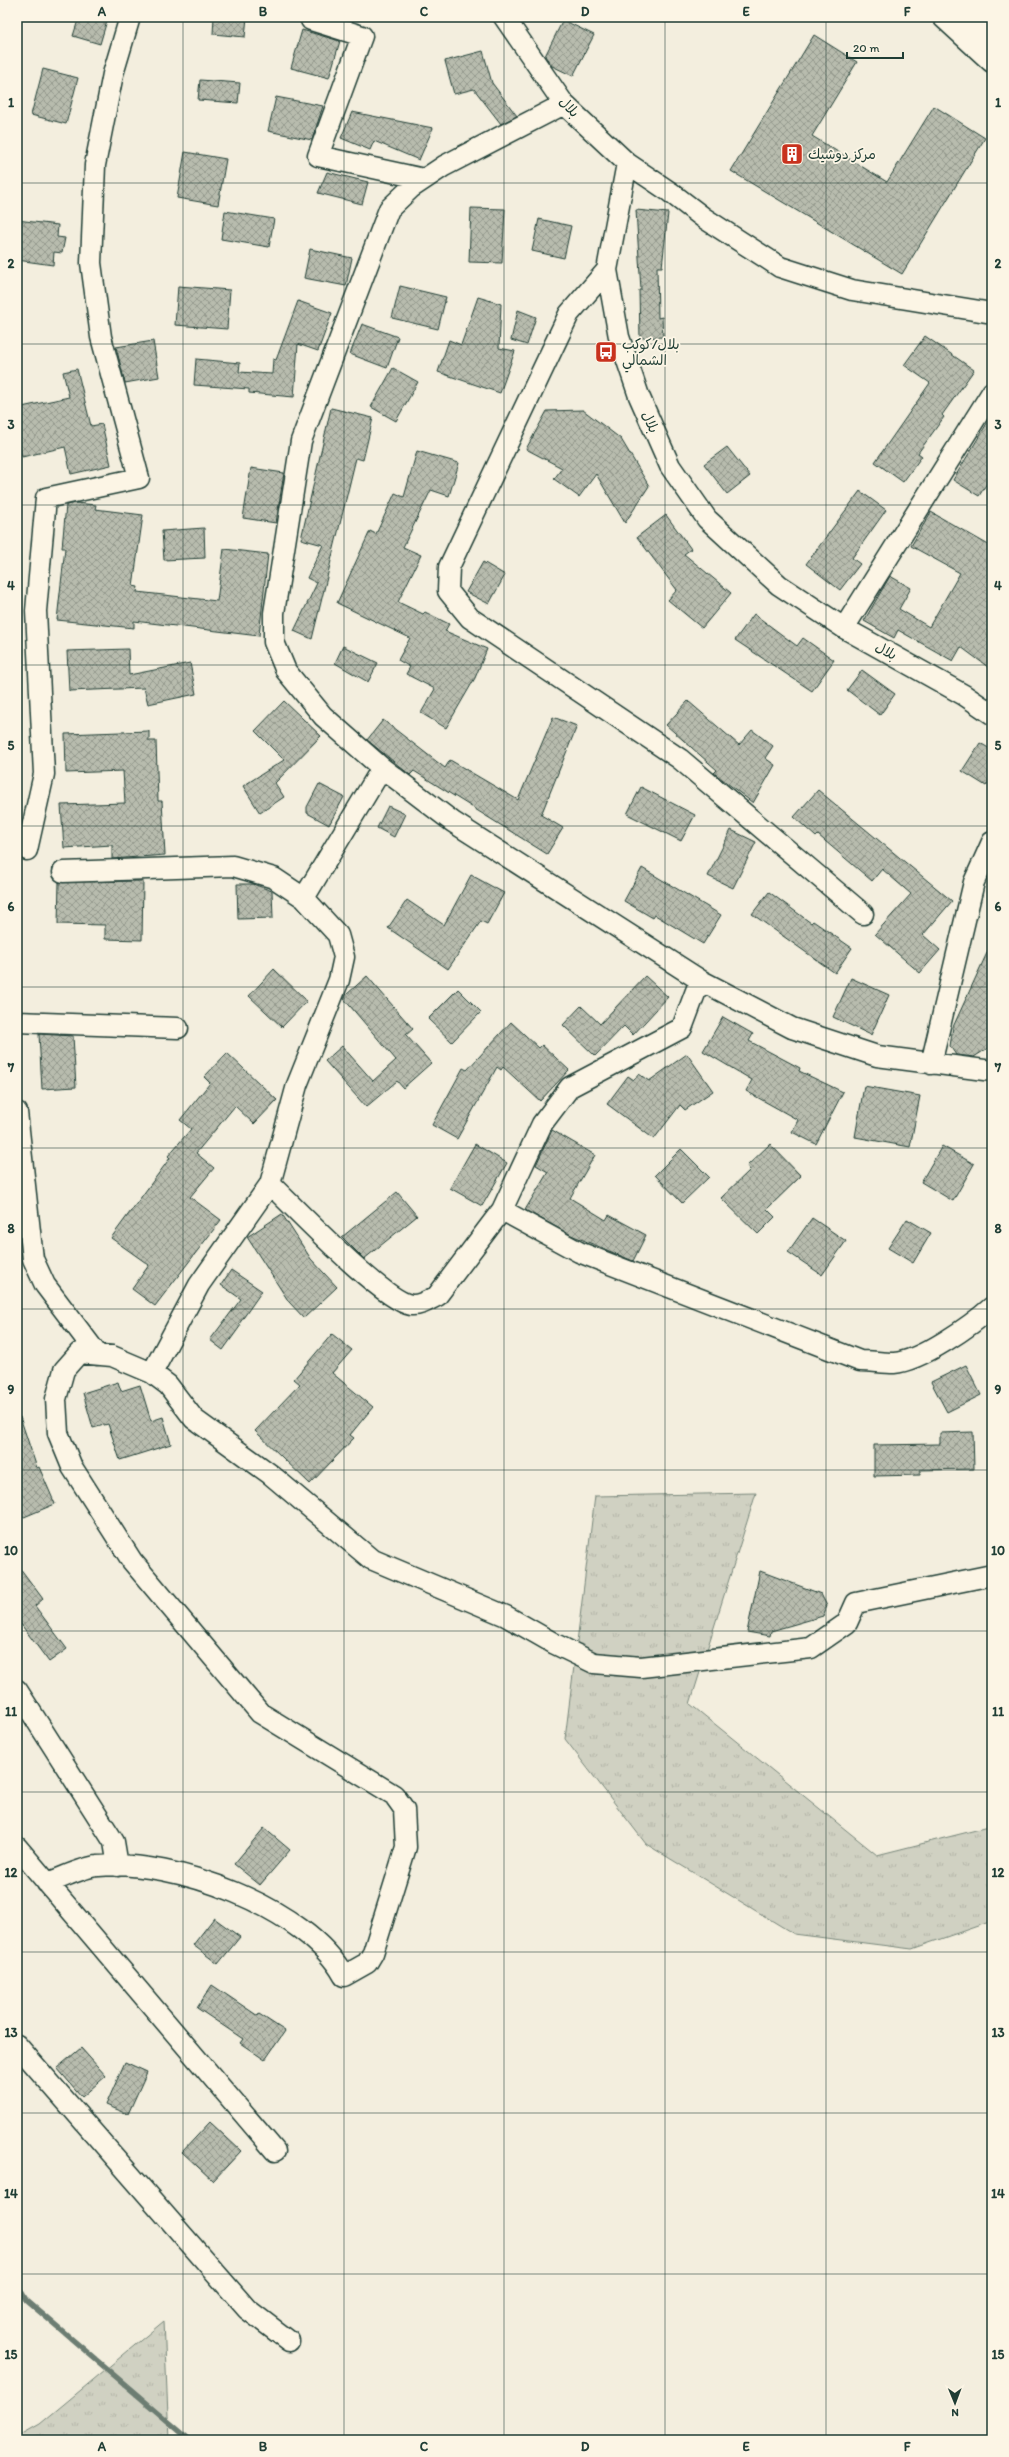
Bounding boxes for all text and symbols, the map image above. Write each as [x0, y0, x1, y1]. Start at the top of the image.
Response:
text: A [97, 4, 107, 19]
text: B [259, 4, 268, 19]
text: C [420, 4, 429, 19]
text: D [581, 4, 590, 19]
text: E [742, 4, 750, 19]
text: F [904, 4, 911, 19]
scale bar [847, 34, 903, 60]
text: 20 m [853, 41, 880, 55]
street label: بلال [555, 93, 583, 121]
text: 1 [8, 95, 14, 110]
text: 1 [995, 95, 1001, 110]
building icon: مركز دوشيك [779, 141, 805, 167]
place label: مركز دوشيك [808, 146, 876, 163]
text: 2 [8, 256, 15, 271]
text: 2 [995, 256, 1002, 271]
place label: بلال/كوكب الشمالي [622, 336, 680, 373]
bus stop icon: بلال/كوكب الشمالي [593, 339, 619, 365]
street label: بلال [638, 408, 662, 436]
text: 3 [7, 417, 15, 432]
text: 3 [994, 417, 1002, 432]
text: 4 [7, 578, 15, 593]
text: 4 [994, 578, 1002, 593]
street label: بلال [872, 638, 900, 664]
text: 5 [8, 738, 15, 753]
text: 5 [995, 738, 1002, 753]
text: 6 [8, 899, 15, 914]
text: 6 [995, 899, 1002, 914]
text: 7 [7, 1060, 15, 1075]
text: 7 [994, 1060, 1002, 1075]
text: 8 [7, 1221, 15, 1236]
text: 8 [994, 1221, 1002, 1236]
text: 9 [8, 1382, 15, 1397]
text: 9 [995, 1382, 1002, 1397]
text: 10 [4, 1543, 18, 1558]
text: 10 [991, 1543, 1005, 1558]
text: 11 [5, 1704, 17, 1719]
text: 11 [992, 1704, 1004, 1719]
text: 12 [5, 1865, 18, 1880]
text: 12 [992, 1865, 1005, 1880]
text: 13 [4, 2025, 18, 2040]
text: 13 [991, 2025, 1005, 2040]
text: 14 [4, 2186, 18, 2201]
text: 14 [991, 2186, 1005, 2201]
text: 15 [5, 2347, 18, 2362]
text: 15 [992, 2347, 1005, 2362]
north arrow [935, 2383, 975, 2423]
text: N [951, 2406, 959, 2419]
text: A [97, 2439, 107, 2454]
text: B [259, 2439, 268, 2454]
text: C [420, 2439, 429, 2454]
text: D [581, 2439, 590, 2454]
text: E [742, 2439, 750, 2454]
text: F [904, 2439, 911, 2454]

